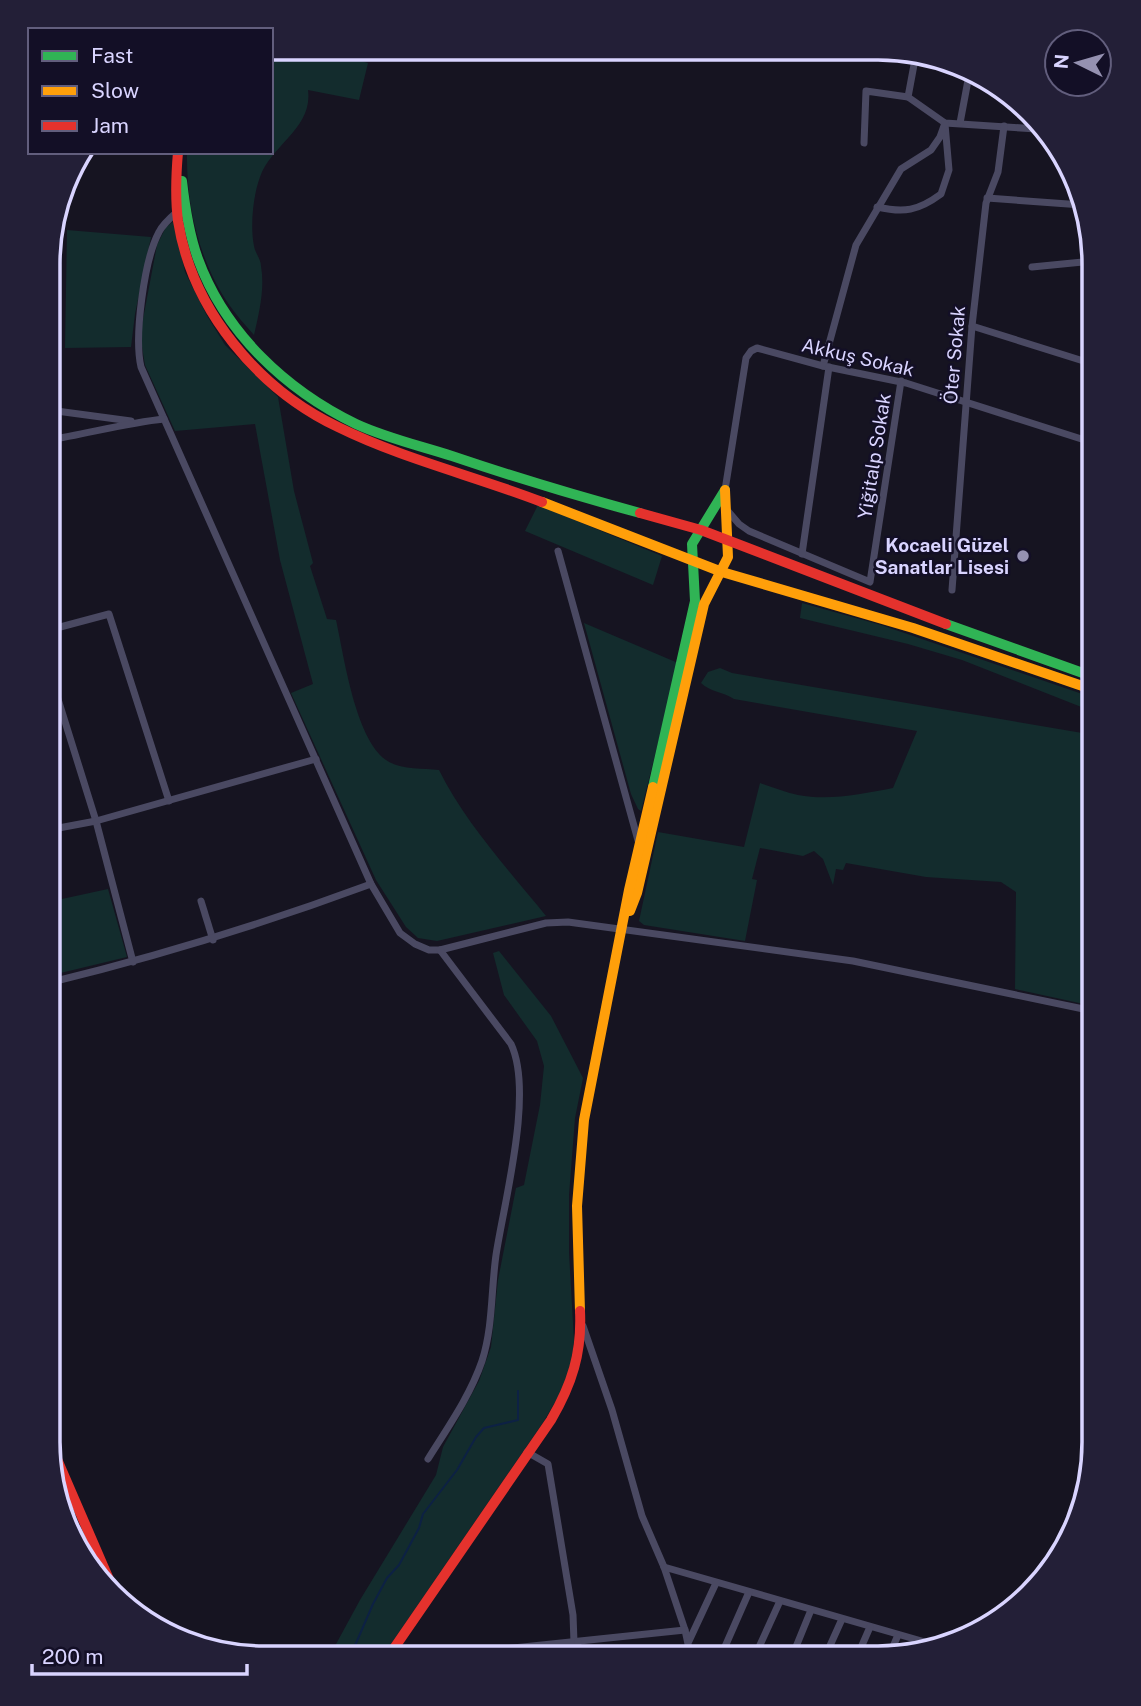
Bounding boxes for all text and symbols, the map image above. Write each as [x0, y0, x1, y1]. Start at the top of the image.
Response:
legend [28, 28, 273, 154]
north arrow [1043, 28, 1113, 98]
text: Fast [91, 43, 133, 68]
text: N [1049, 53, 1073, 70]
text: Slow [91, 78, 139, 103]
text: Jam [91, 113, 129, 138]
street label: Öter Sokak [939, 304, 969, 405]
street label: Akkuş Sokak [800, 333, 917, 381]
street label: Yiğitalp Sokak [853, 391, 895, 520]
place label: Kocaeli Güzel Sanatlar Lisesi [875, 534, 1009, 578]
marker: Kocaeli Güzel Sanatlar Lisesi [1015, 548, 1031, 564]
scale bar [32, 1632, 247, 1676]
text: 200 m [42, 1644, 103, 1669]

